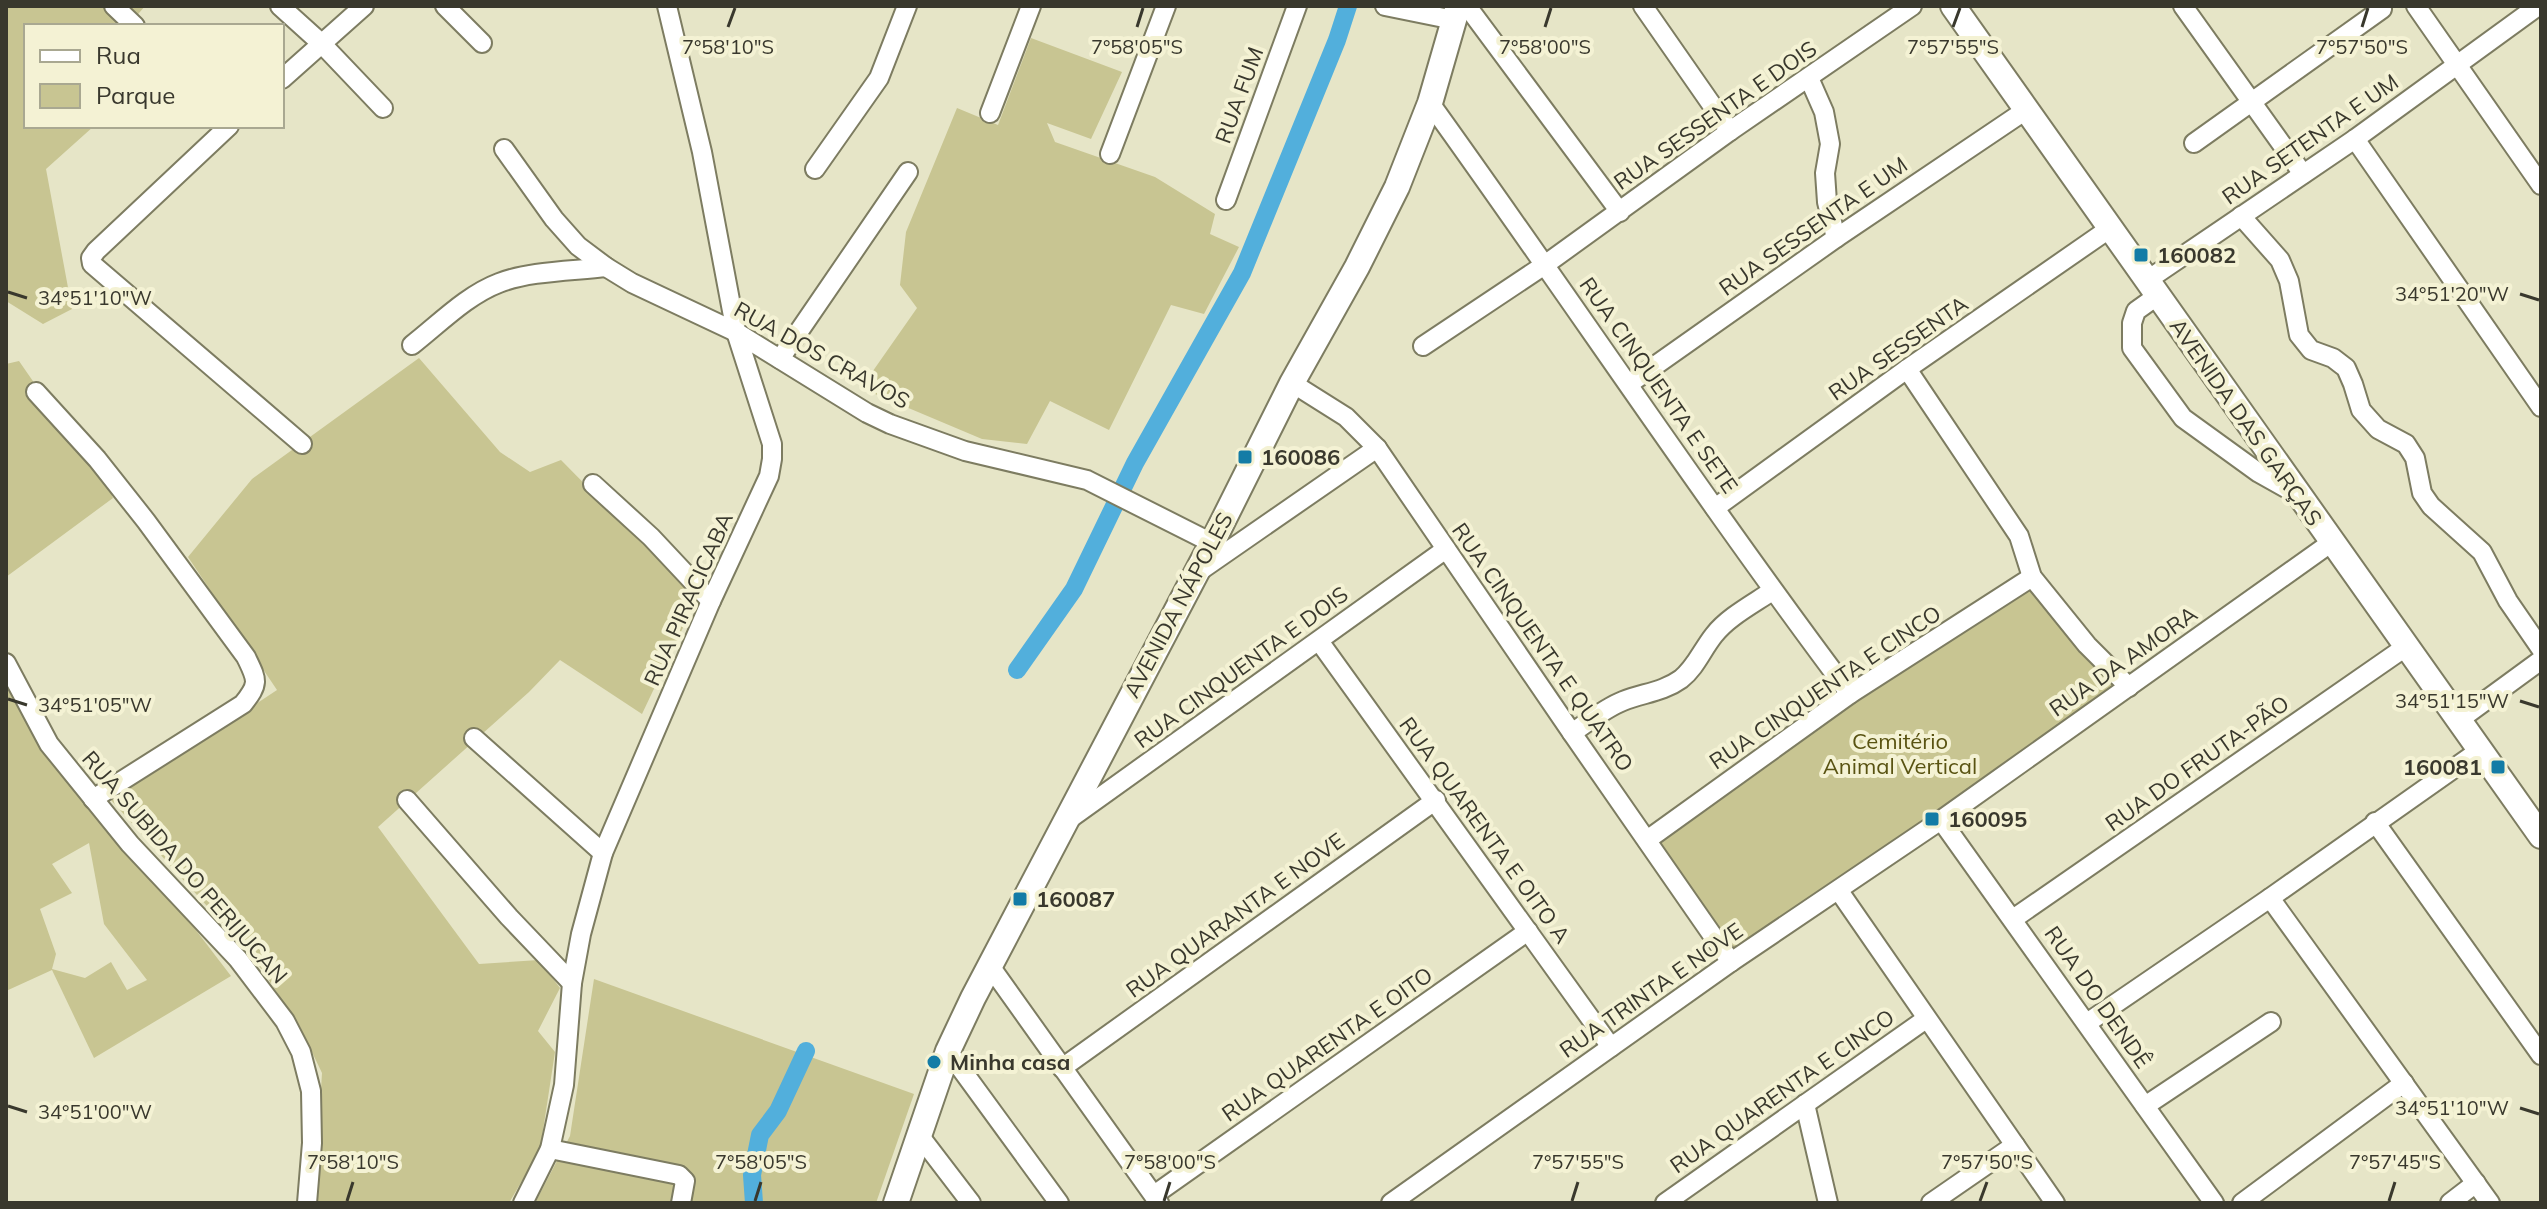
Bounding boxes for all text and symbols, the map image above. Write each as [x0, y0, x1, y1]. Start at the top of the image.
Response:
legend [24, 24, 284, 128]
text: 7°58'10"S [682, 34, 774, 59]
text: 7°58'05"S [1091, 34, 1183, 59]
text: 7°58'00"S [1499, 34, 1591, 59]
street label: RUA SESSENTA E DOIS [1608, 34, 1822, 196]
text: 7°57'55"S [1907, 34, 1999, 59]
text: 7°57'50"S [2316, 34, 2408, 59]
text: Rua [96, 40, 141, 70]
street label: RUA FUM [1209, 43, 1269, 147]
street label: RUA SETENTA E UM [2216, 68, 2404, 210]
text: Parque [96, 80, 175, 110]
street label: RUA SESSENTA E UM [1713, 150, 1913, 302]
place label: 160082 [2157, 241, 2236, 269]
marker: 160082 [2132, 246, 2150, 264]
street label: RUA CINQUENTA E SETE [1574, 272, 1744, 498]
text: 34°51'20"W [2395, 281, 2509, 306]
text: 34°51'10"W [38, 285, 152, 310]
street label: RUA SESSENTA [1823, 289, 1973, 407]
street label: RUA DOS CRAVOS [729, 295, 915, 415]
street label: AVENIDA DAS GARÇAS [2164, 313, 2328, 531]
place label: 160086 [1261, 443, 1340, 471]
marker: 160086 [1236, 448, 1254, 466]
street label: RUA PIRACICABA [637, 508, 739, 690]
street label: AVENIDA NÁPOLES [1117, 508, 1239, 702]
street label: RUA CINQUENTA E QUATRO [1446, 517, 1640, 777]
street label: RUA CINQUENTA E DOIS [1129, 580, 1353, 754]
street label: RUA CINQUENTA E CINCO [1704, 599, 1946, 775]
street label: RUA DA AMORA [2044, 600, 2202, 722]
text: 34°51'15"W [2395, 688, 2509, 713]
street label: RUA DO FRUTA-PÃO [2100, 689, 2294, 837]
text: 34°51'05"W [38, 692, 152, 717]
street label: RUA QUARENTA E OITO A [1393, 711, 1577, 949]
park label: Cemitério Animal Vertical [1823, 727, 1977, 780]
street label: RUA SUBIDA DO PERIJUCAN [76, 745, 294, 989]
place label: 160081 [2403, 753, 2482, 781]
marker: 160081 [2489, 758, 2507, 776]
place label: 160095 [1948, 805, 2027, 833]
marker: 160095 [1923, 810, 1941, 828]
street label: RUA QUARANTA E NOVE [1120, 826, 1350, 1004]
place label: 160087 [1036, 885, 1115, 913]
marker: 160087 [1011, 890, 1029, 908]
street label: RUA TRINTA E NOVE [1554, 916, 1748, 1064]
street label: RUA DO DENDÊ [2039, 920, 2157, 1074]
street label: RUA QUARENTA E OITO [1216, 961, 1438, 1127]
street label: RUA QUARENTA E CINCO [1664, 1003, 1900, 1179]
place label: Minha casa [950, 1048, 1070, 1076]
marker: Minha casa [925, 1053, 943, 1071]
text: 34°51'10"W [2395, 1095, 2509, 1120]
text: 34°51'00"W [38, 1099, 152, 1124]
text: 7°58'10"S [307, 1149, 399, 1174]
text: 7°58'05"S [715, 1149, 807, 1174]
text: 7°58'00"S [1124, 1149, 1216, 1174]
text: 7°57'55"S [1532, 1149, 1624, 1174]
text: 7°57'50"S [1941, 1149, 2033, 1174]
text: 7°57'45"S [2349, 1149, 2441, 1174]

